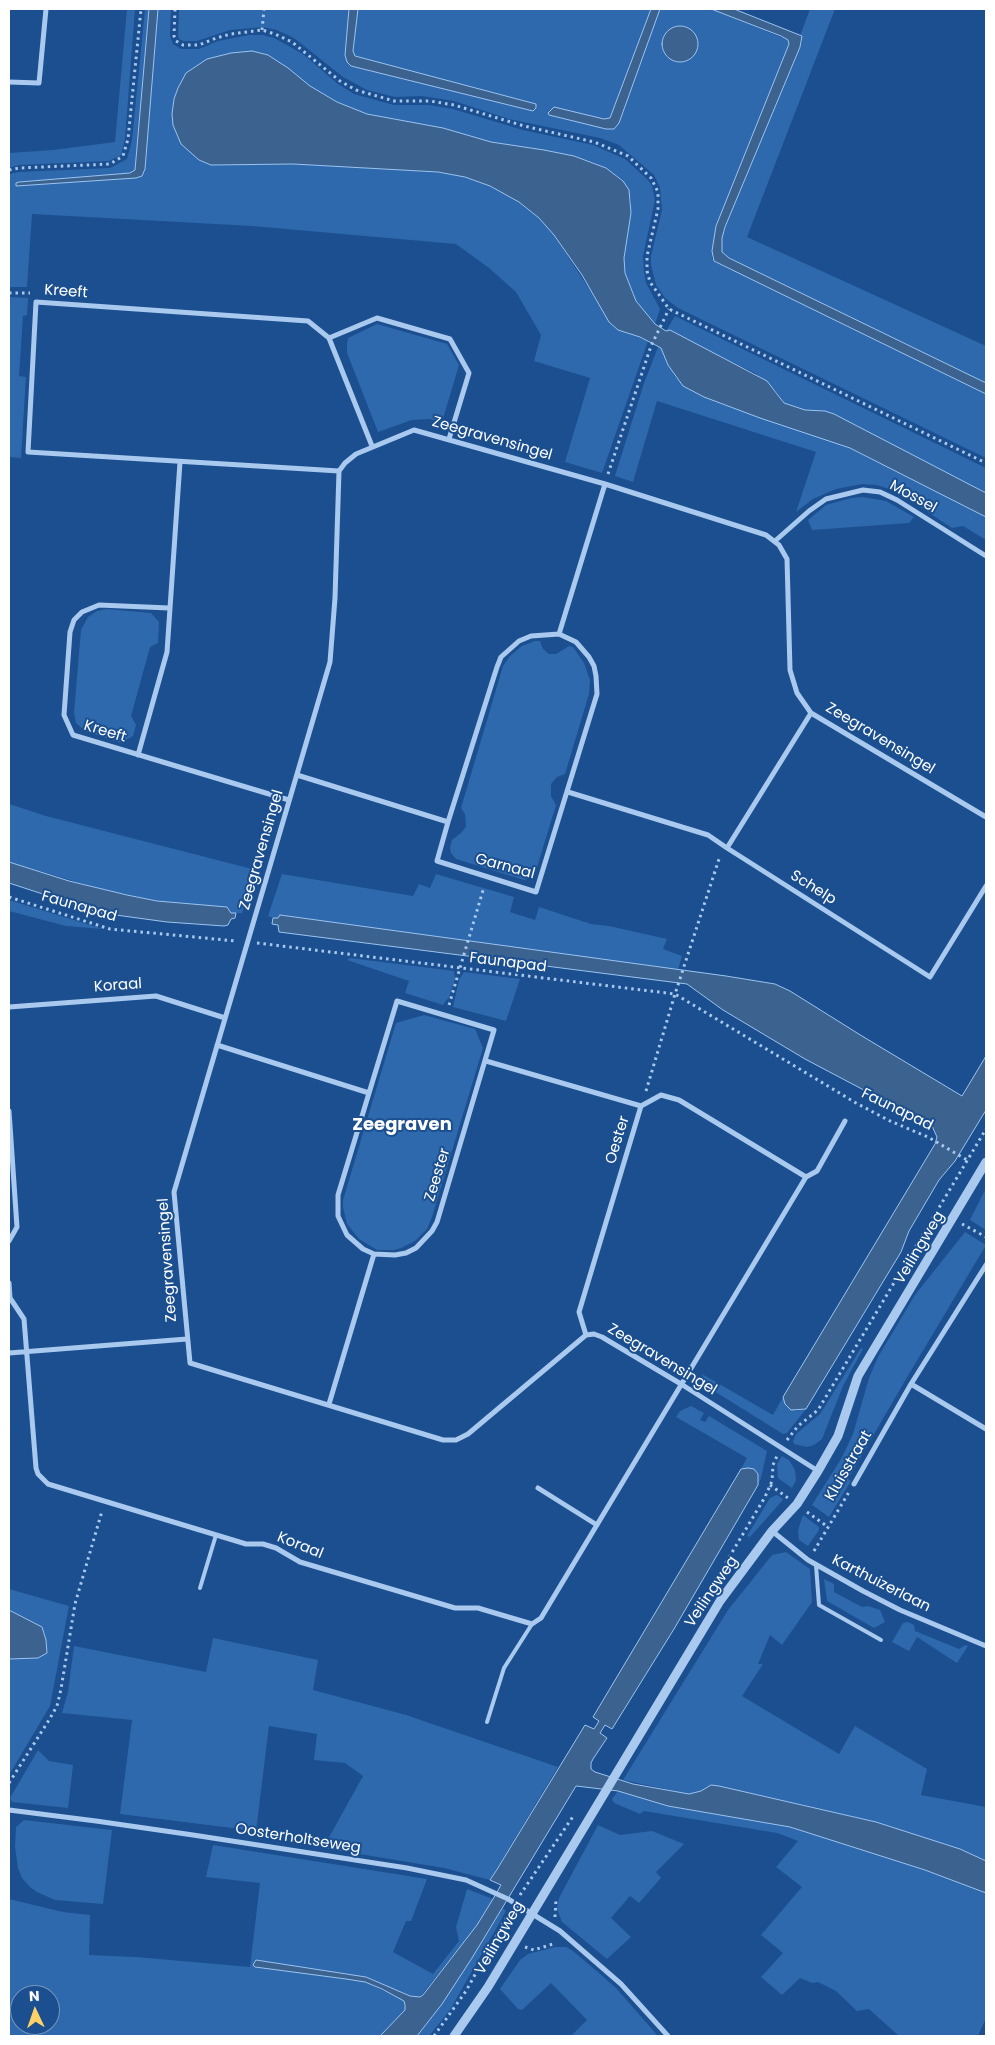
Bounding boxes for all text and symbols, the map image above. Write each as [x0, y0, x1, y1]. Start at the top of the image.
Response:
street label: Kreeft [44, 282, 88, 302]
street label: Zeegravensingel [430, 413, 554, 465]
street label: Mossel [886, 477, 940, 517]
street label: Zeegravensingel [822, 699, 938, 779]
street label: Kreeft [82, 717, 128, 747]
street label: Zeegravensingel [236, 788, 288, 912]
street label: Garnaal [473, 850, 537, 884]
street label: Schelp [787, 867, 839, 909]
street label: Faunapad [39, 888, 119, 926]
street label: Faunapad [468, 949, 548, 977]
street label: Koraal [93, 975, 143, 997]
street label: Faunapad [858, 1085, 936, 1135]
district label: Zeegraven [352, 1114, 452, 1136]
street label: Oester [602, 1114, 634, 1166]
street label: Zeester [421, 1146, 455, 1204]
street label: Zeegravensingel [155, 1197, 181, 1323]
street label: Veilingweg [891, 1208, 949, 1288]
street label: Zeegravensingel [604, 1320, 720, 1400]
street label: Kluisstraat [822, 1428, 876, 1504]
street label: Koraal [274, 1529, 326, 1563]
street label: Karthuizerlaan [829, 1551, 933, 1617]
street label: Veilingweg [682, 1553, 742, 1631]
street label: Oosterholtseweg [234, 1820, 362, 1858]
street label: Veilingweg [472, 1898, 528, 1978]
north arrow [10, 1985, 60, 2035]
text: N [28, 1986, 40, 2006]

